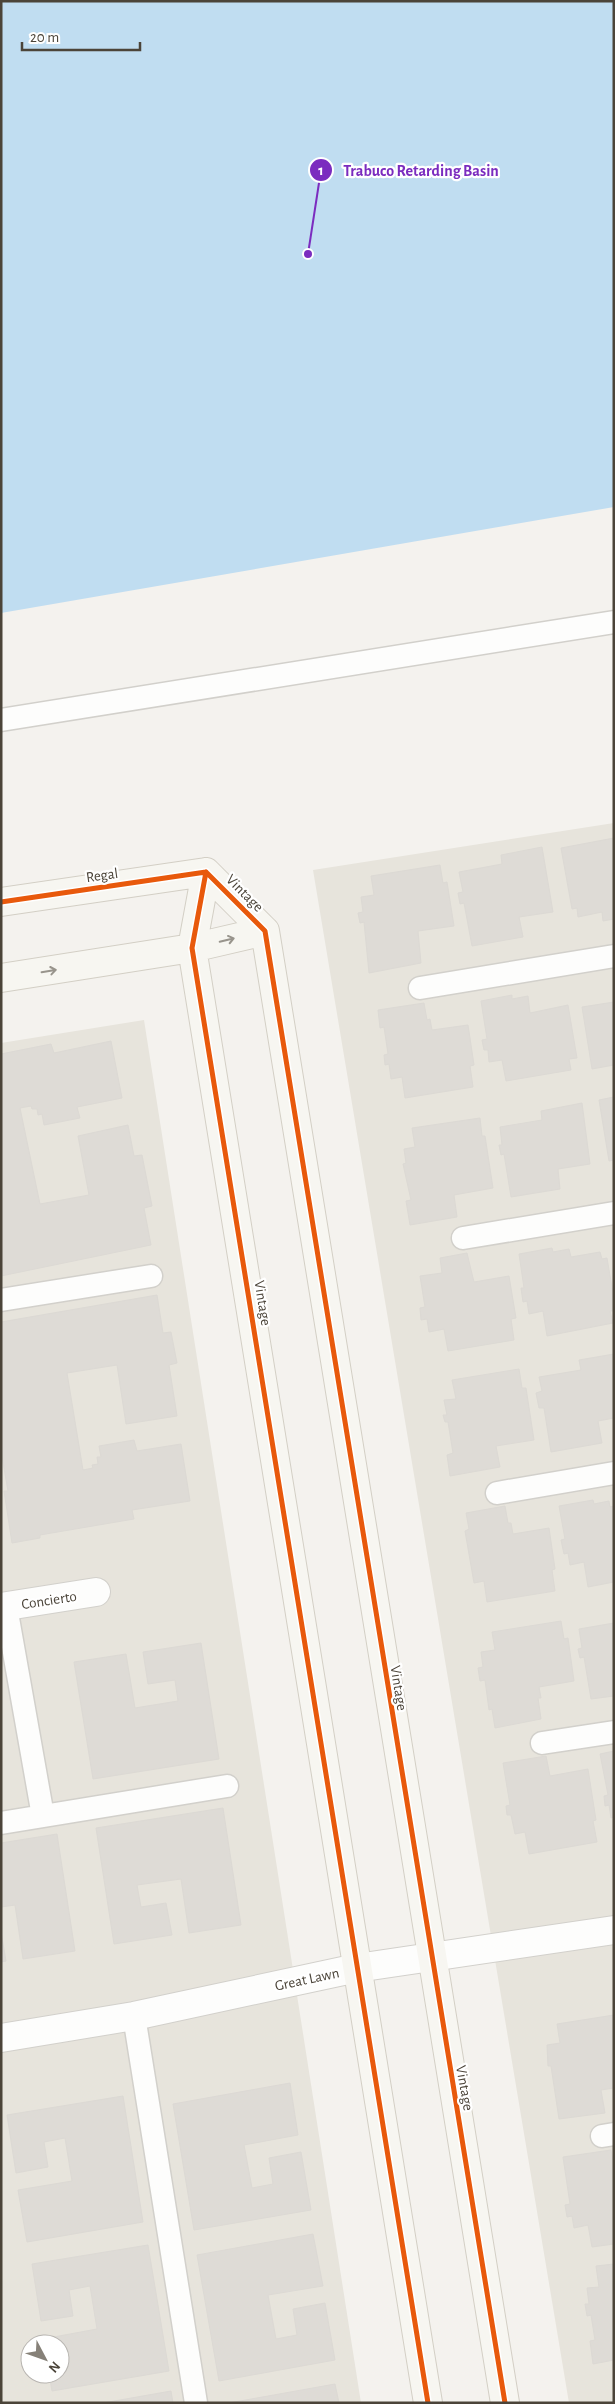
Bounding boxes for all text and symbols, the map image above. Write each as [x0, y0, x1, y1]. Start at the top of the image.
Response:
scale bar [22, 20, 140, 52]
text: 20 m [30, 30, 59, 45]
callout: Trabuco Retarding Basin [308, 154, 509, 185]
text: 1 [318, 163, 324, 178]
text: Trabuco Retarding Basin [343, 163, 499, 179]
street label: Regal [85, 866, 119, 885]
street label: Vintage [223, 872, 266, 915]
one-way arrow [218, 935, 234, 944]
one-way arrow [41, 965, 57, 975]
street label: Vintage [252, 1279, 274, 1327]
street label: Concierto [20, 1589, 78, 1612]
street label: Vintage [388, 1664, 410, 1712]
street label: Great Lawn [274, 1965, 341, 1994]
street label: Vintage [453, 2064, 476, 2112]
north arrow [20, 2334, 70, 2384]
text: N [46, 2359, 63, 2375]

